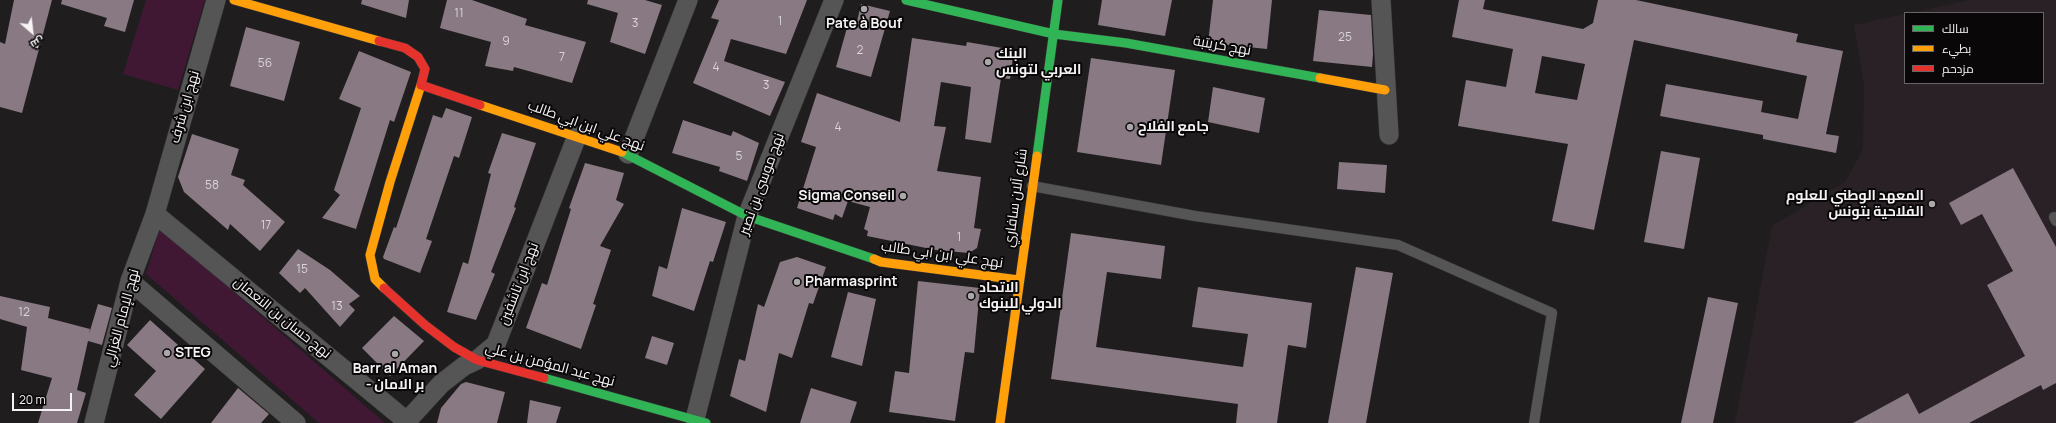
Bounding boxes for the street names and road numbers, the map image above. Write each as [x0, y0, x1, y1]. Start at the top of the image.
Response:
street label: نهج كريتبة [1192, 33, 1252, 59]
street label: نهج ابن شرف [167, 69, 203, 145]
street label: نهج علي ابن ابي طالب [525, 97, 647, 155]
street label: نهج موسى بن نصير [736, 131, 788, 237]
street label: شارع آلان سافاري [1001, 148, 1031, 248]
street label: نهج علي ابن ابي طالب [880, 238, 1004, 272]
street label: نهج ابن تاشفين [496, 240, 542, 328]
street label: نهج الإمام الغزالي [101, 267, 143, 369]
street label: نهج حسان بن النعمان [230, 274, 334, 362]
street label: نهج عبد المؤمن بن علي [483, 340, 617, 390]

